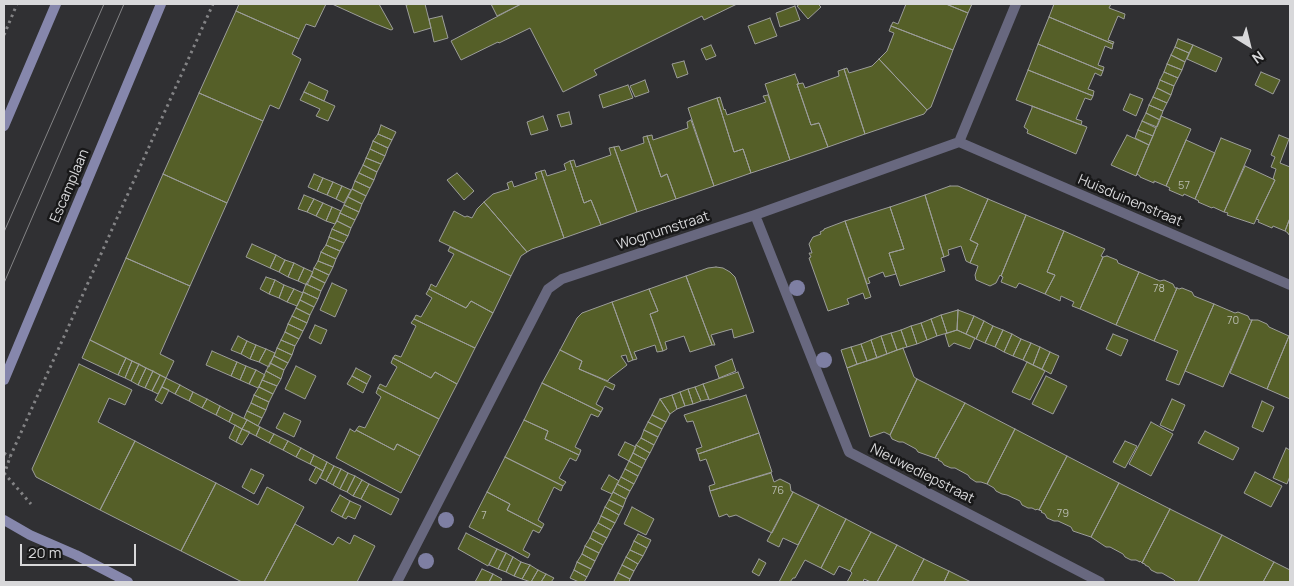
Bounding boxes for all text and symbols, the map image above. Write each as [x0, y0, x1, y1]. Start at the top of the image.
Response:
north arrow [1224, 20, 1274, 70]
text: N [1248, 47, 1268, 68]
street label: Escamplaan [47, 147, 93, 225]
street label: Huisduinenstraat [1075, 171, 1185, 231]
house number: 57 [1178, 179, 1190, 193]
street label: Wognumstraat [615, 208, 711, 254]
house number: 78 [1153, 282, 1165, 296]
house number: 70 [1227, 314, 1239, 328]
street label: Nieuwediepstraat [867, 440, 977, 508]
house number: 76 [772, 484, 784, 498]
house number: 79 [1057, 507, 1069, 521]
house number: 7 [481, 509, 487, 523]
scale bar [22, 534, 139, 566]
text: 20 m [28, 542, 61, 563]

